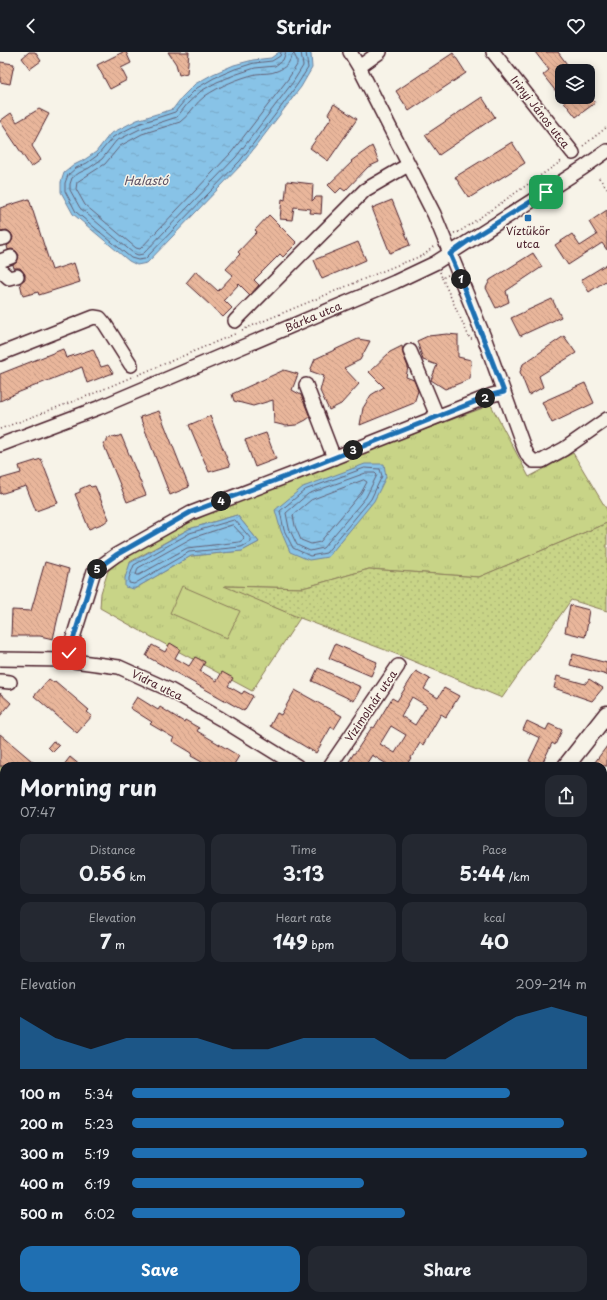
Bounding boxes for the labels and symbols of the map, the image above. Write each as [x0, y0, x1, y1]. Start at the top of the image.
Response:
street label: Irinyi János utca [507, 72, 574, 152]
water label: Halastó [124, 171, 170, 189]
pin [529, 175, 563, 209]
marker: Víztükör utca [523, 213, 533, 223]
place label: Víztükör utca [506, 222, 551, 252]
pin: 1 [451, 269, 471, 289]
street label: Bárka utca [282, 297, 344, 336]
pin: 2 [475, 388, 495, 408]
pin: 3 [343, 440, 363, 460]
pin: 4 [211, 491, 231, 511]
pin: 5 [87, 559, 107, 579]
pin [52, 636, 86, 670]
street label: Vidra utca [129, 665, 187, 705]
street label: Vizimolnár utca [340, 666, 401, 745]

